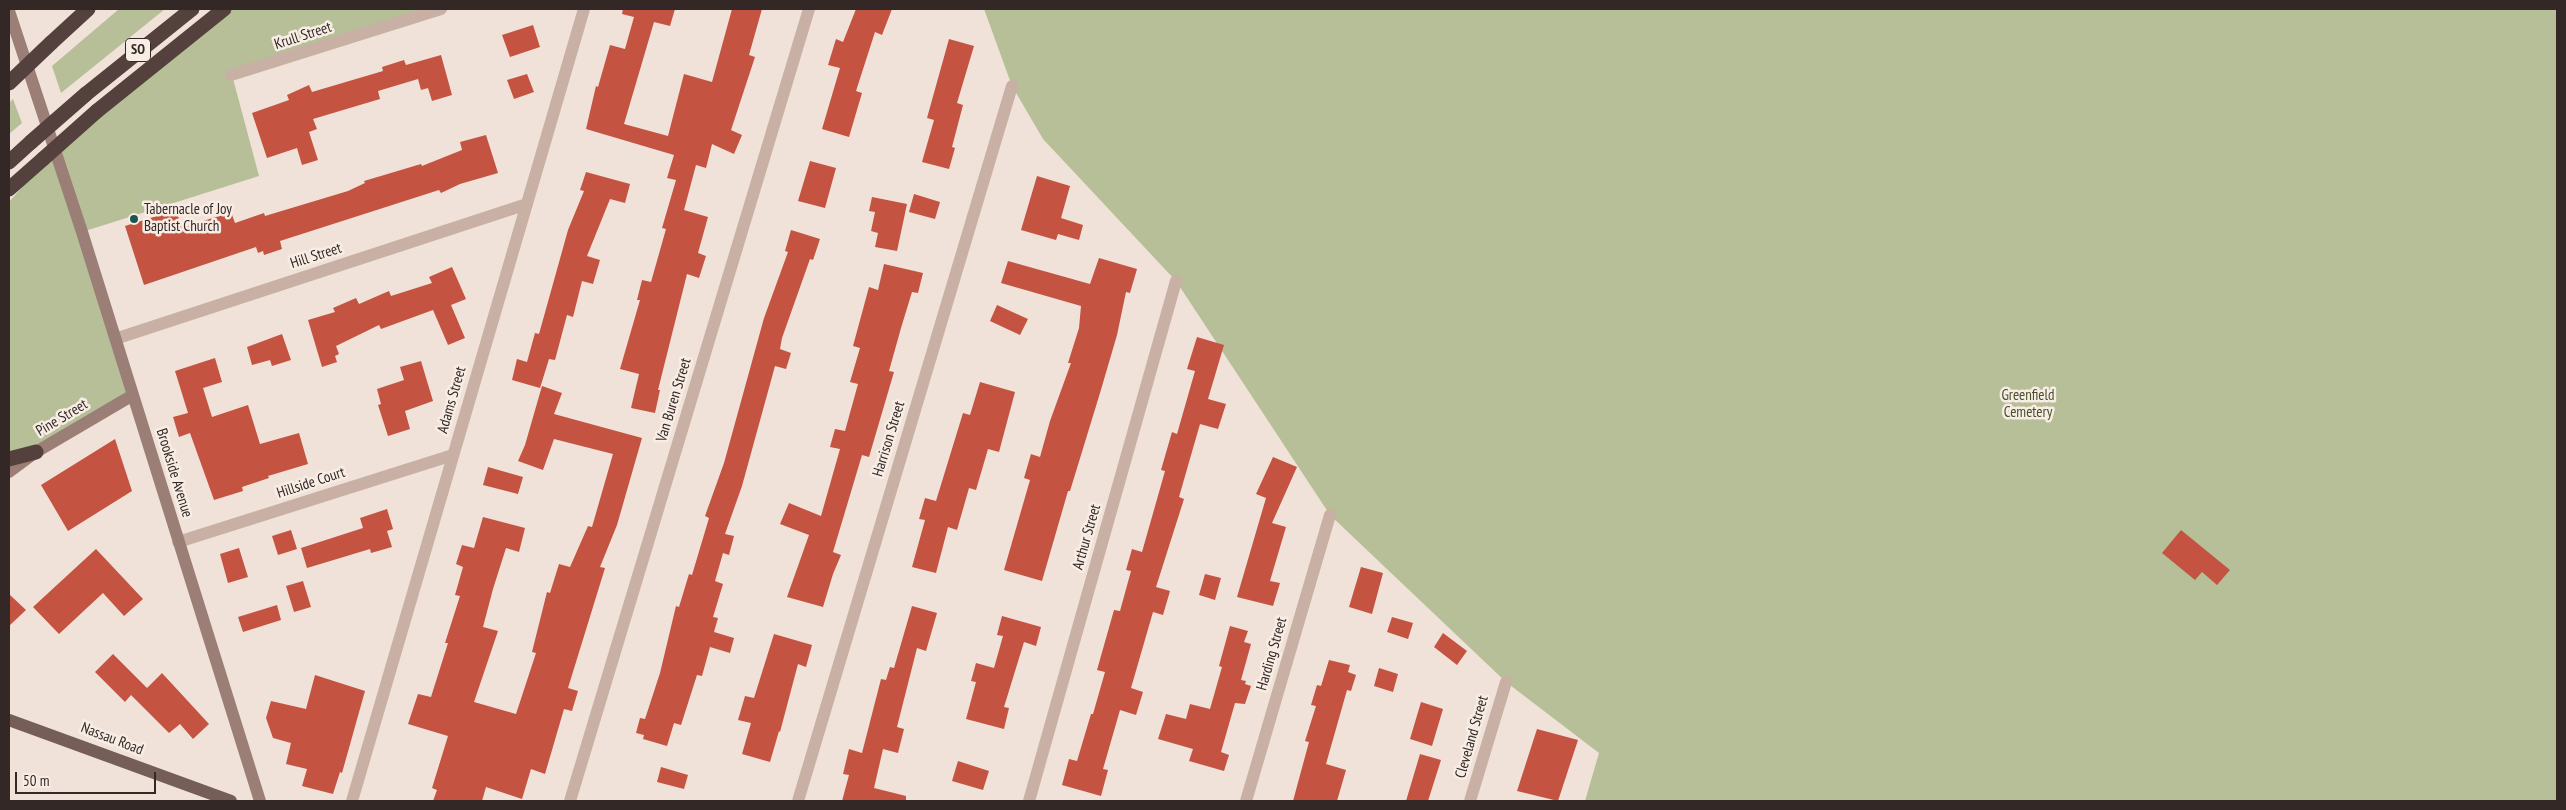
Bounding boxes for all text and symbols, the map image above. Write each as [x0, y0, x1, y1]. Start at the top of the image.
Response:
street label: Krull Street [272, 18, 334, 54]
road number: SO [126, 38, 150, 62]
place label: Tabernacle of Joy Baptist Church [144, 201, 232, 236]
marker: Tabernacle of Joy Baptist Church [128, 213, 140, 225]
street label: Hill Street [288, 239, 344, 273]
street label: Van Buren Street [653, 356, 695, 444]
street label: Adams Street [434, 365, 470, 435]
park label: Greenfield Cemetery [2001, 387, 2055, 422]
street label: Pine Street [33, 396, 91, 440]
street label: Harrison Street [869, 399, 909, 479]
street label: Brookside Avenue [152, 426, 196, 520]
street label: Hillside Court [275, 464, 347, 502]
street label: Arthur Street [1069, 502, 1105, 572]
street label: Harding Street [1253, 615, 1291, 693]
street label: Cleveland Street [1452, 694, 1492, 780]
street label: Nassau Road [78, 719, 146, 759]
scale bar [18, 762, 159, 794]
text: 50 m [23, 771, 49, 790]

